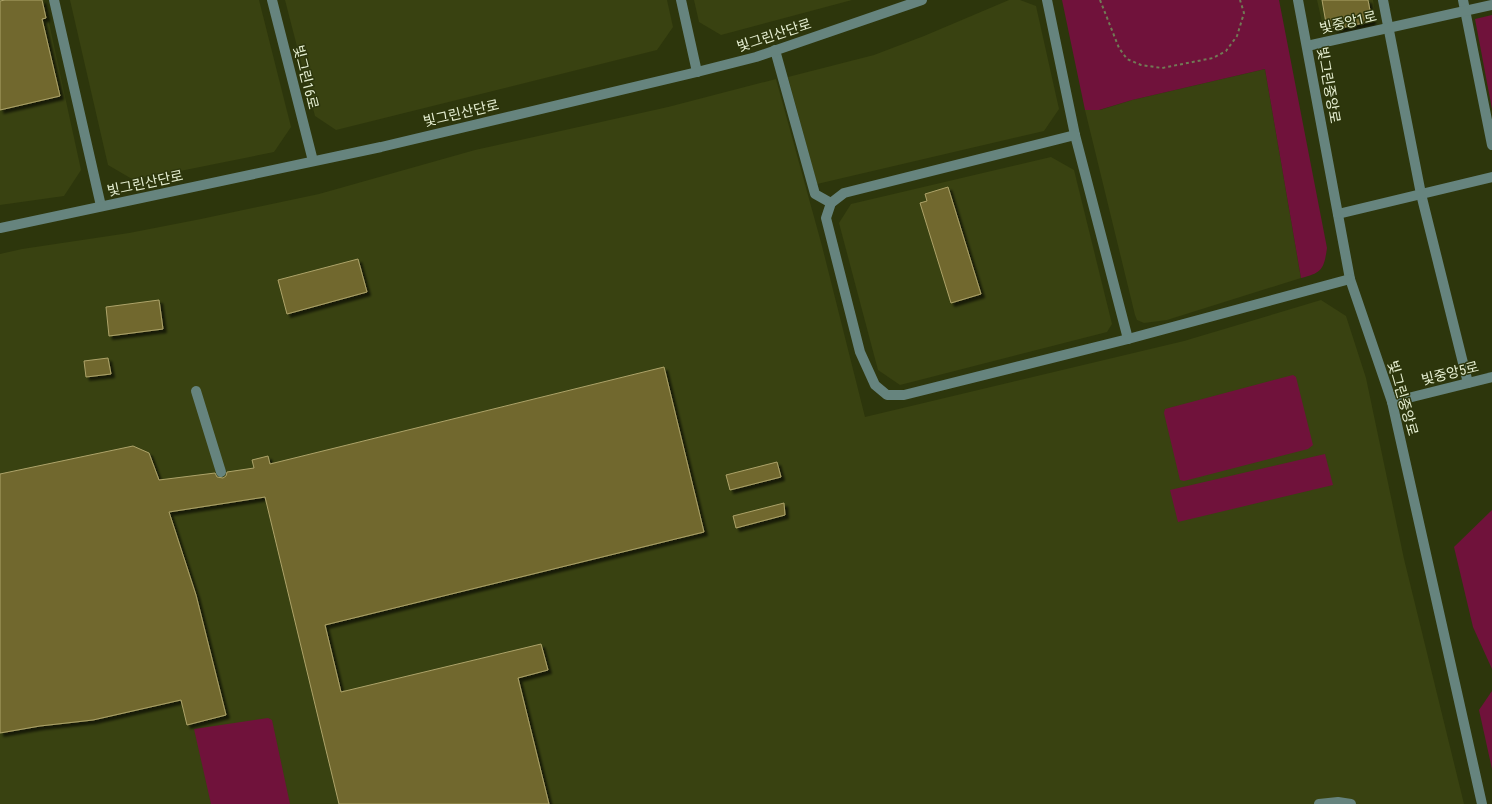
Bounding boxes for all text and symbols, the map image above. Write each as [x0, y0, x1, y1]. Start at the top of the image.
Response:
street label: 빛중앙1로 [1318, 8, 1378, 36]
street label: 빛그린산단로 [735, 15, 813, 55]
street label: 빛그린16로 [290, 43, 322, 111]
street label: 빛그린중앙로 [1314, 46, 1344, 125]
street label: 빛그린산단로 [422, 96, 501, 129]
street label: 빛그린산단로 [106, 167, 185, 199]
street label: 빛중앙5로 [1420, 358, 1480, 388]
street label: 빛그린중앙로 [1385, 359, 1421, 437]

